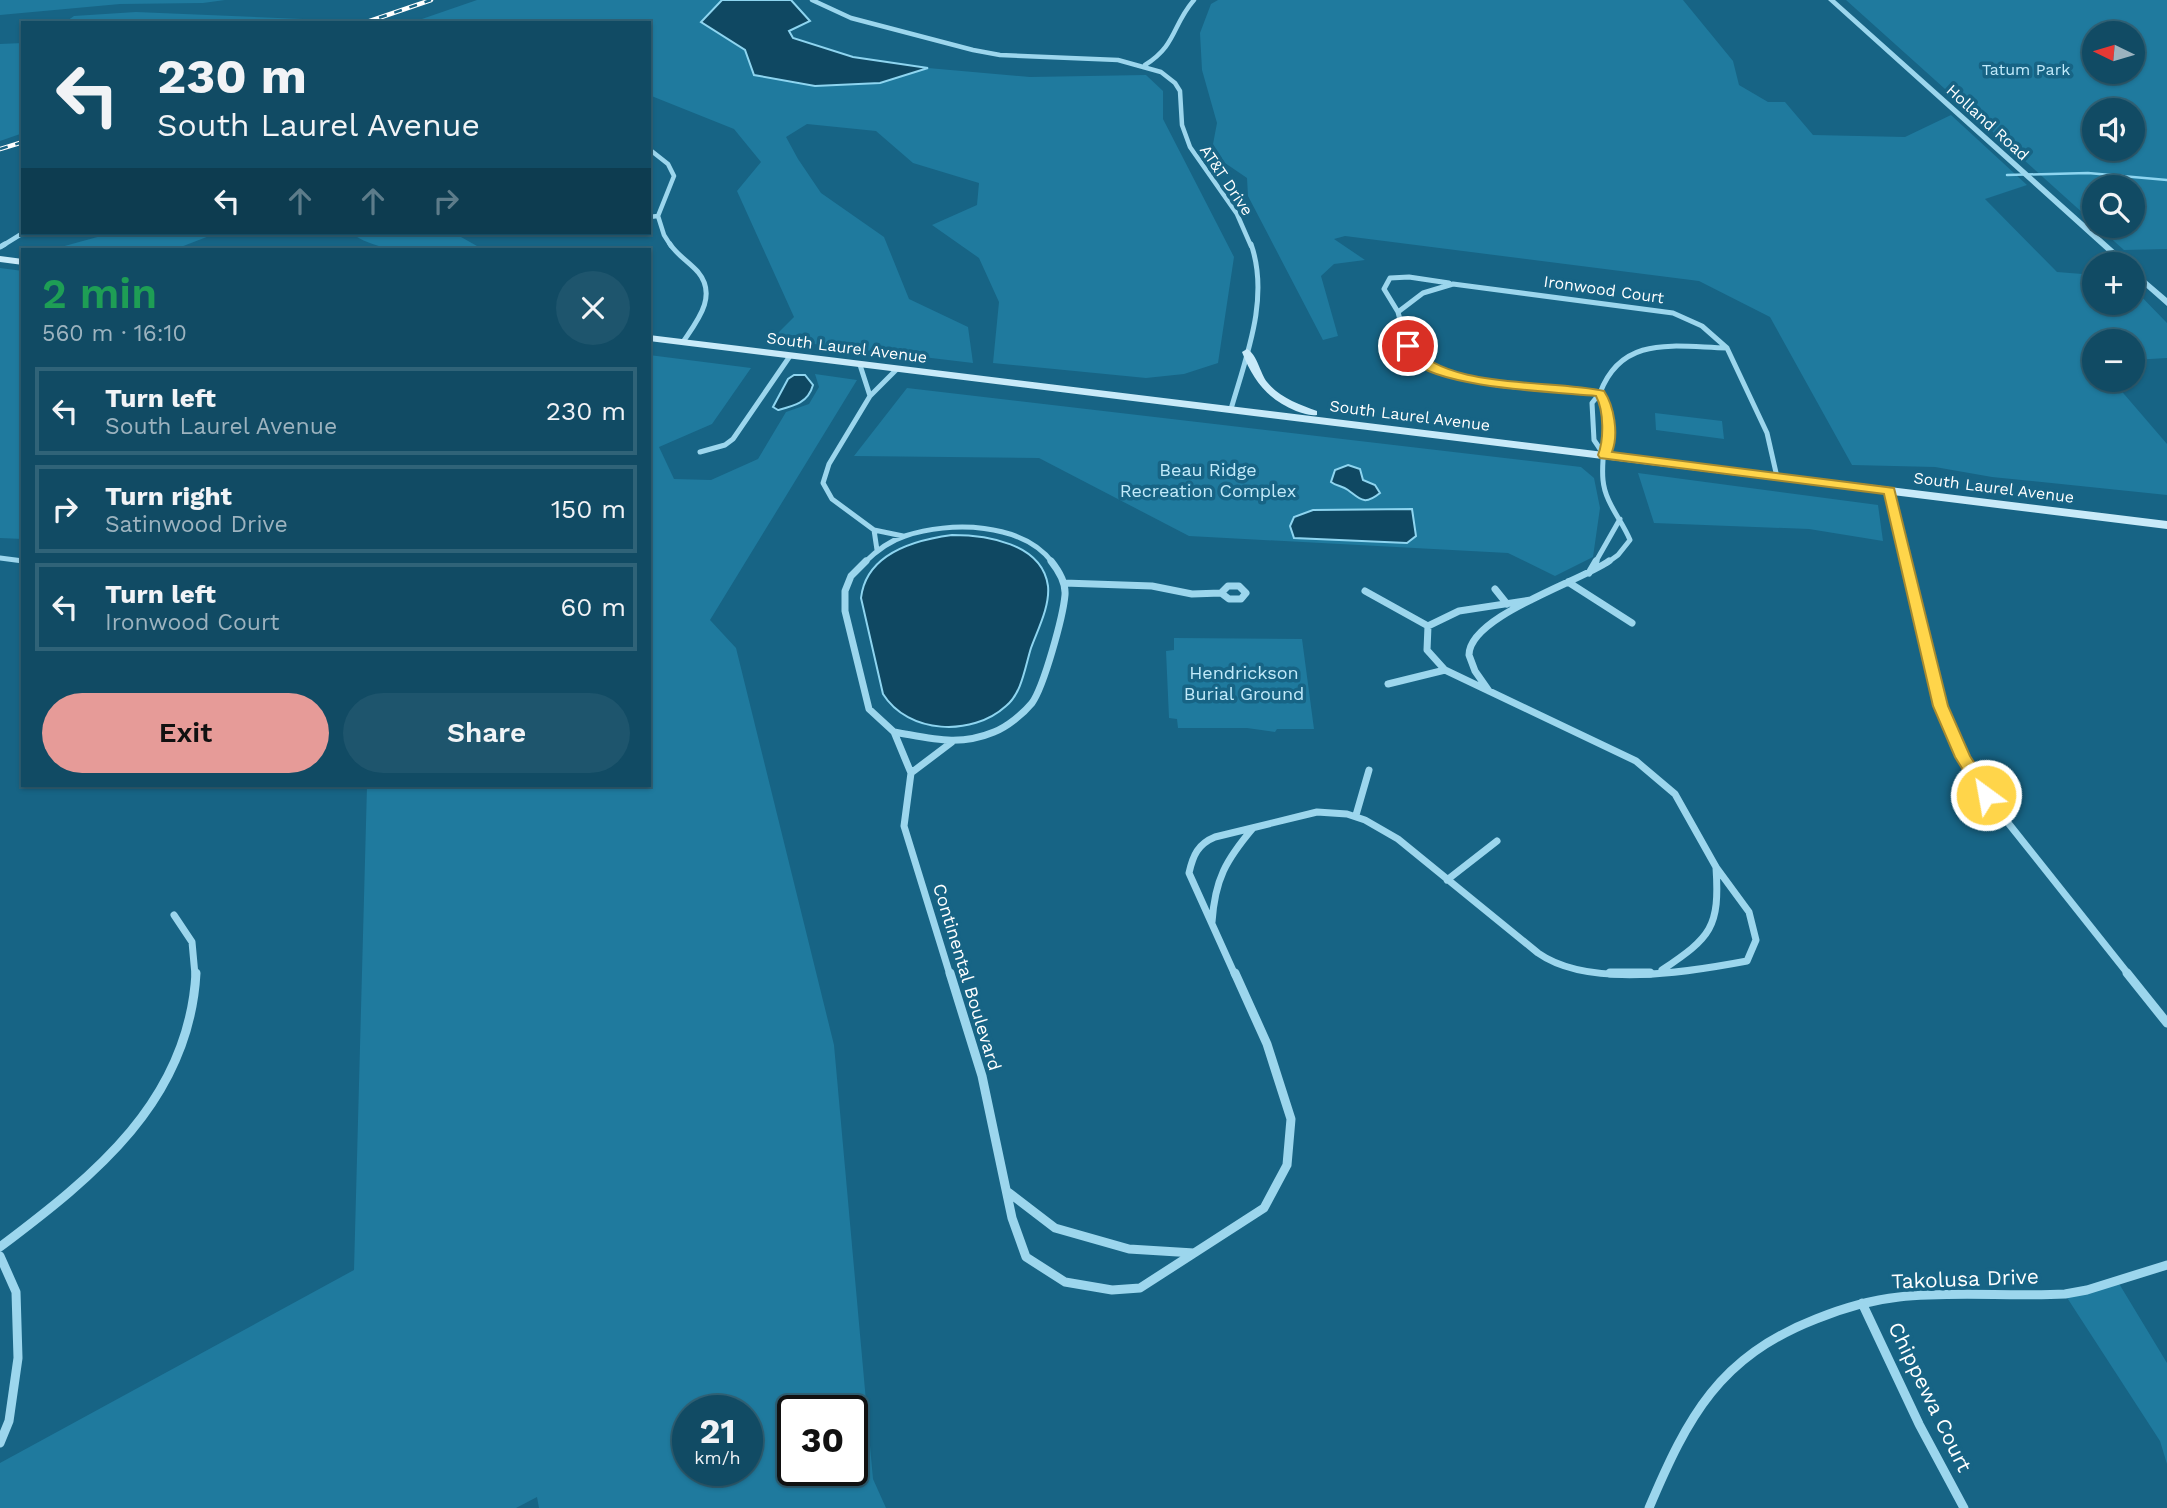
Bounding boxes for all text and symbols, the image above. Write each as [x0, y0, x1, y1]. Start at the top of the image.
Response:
north arrow [2082, 21, 2146, 84]
map controls [2082, 21, 2145, 392]
text: 230 m [157, 47, 307, 105]
icon: left [42, 49, 133, 140]
park label: Tatum Park [1982, 60, 2070, 79]
street label: Holland Road [1942, 80, 2033, 164]
button: sound [2082, 98, 2145, 161]
text: South Laurel Avenue [157, 106, 480, 144]
street label: AT&T Drive [1196, 141, 1257, 219]
button: search [2082, 175, 2145, 238]
icon: left [208, 182, 246, 220]
icon: ahead [281, 182, 319, 220]
icon: ahead [354, 182, 392, 220]
icon: right [427, 182, 465, 220]
button: + [2082, 252, 2145, 315]
text: 2 min [42, 269, 157, 318]
button: close [556, 271, 630, 345]
street label: Ironwood Court [1543, 272, 1666, 307]
pin [1378, 316, 1438, 376]
text: 560 m · 16:10 [42, 320, 187, 347]
icon: arrive [1389, 327, 1427, 365]
street label: South Laurel Avenue [766, 328, 928, 367]
button: − [2082, 329, 2145, 392]
text: Turn left [105, 383, 216, 413]
icon: left [46, 392, 84, 430]
text: 230 m [546, 396, 626, 426]
street label: South Laurel Avenue [1329, 396, 1491, 435]
text: South Laurel Avenue [105, 413, 337, 440]
park label: Beau Ridge Recreation Complex [1120, 459, 1296, 501]
street label: South Laurel Avenue [1913, 468, 2075, 507]
text: Turn right [105, 481, 232, 511]
icon: right [46, 490, 84, 528]
text: 150 m [551, 494, 626, 524]
text: Satinwood Drive [105, 511, 288, 538]
text: Turn left [105, 579, 216, 609]
icon: left [46, 588, 84, 626]
text: 60 m [560, 592, 626, 622]
text: Ironwood Court [105, 609, 279, 636]
park label: Hendrickson Burial Ground [1184, 662, 1304, 704]
button: Exit [42, 693, 329, 773]
button: Share [343, 693, 630, 773]
position arrow [1949, 758, 2023, 832]
street label: Continental Boulevard [929, 881, 1006, 1073]
street label: Takolusa Drive [1891, 1263, 2039, 1294]
street label: Chippewa Court [1883, 1318, 1978, 1476]
speed limit sign: 30 [777, 1395, 868, 1486]
text: 21 [700, 1410, 735, 1452]
text: km/h [694, 1447, 741, 1468]

